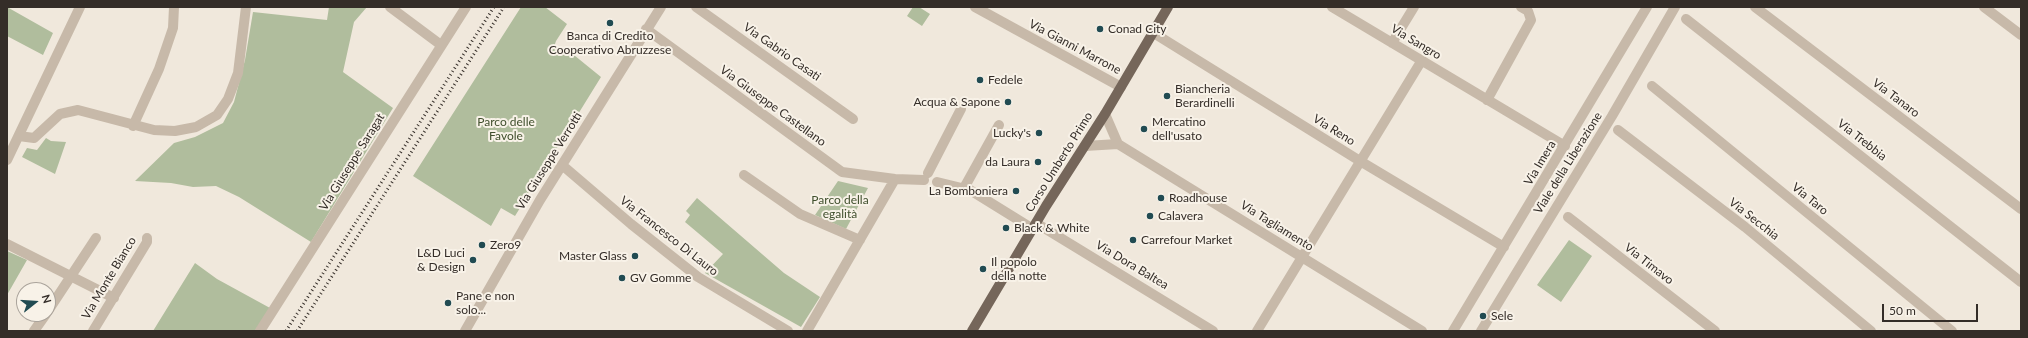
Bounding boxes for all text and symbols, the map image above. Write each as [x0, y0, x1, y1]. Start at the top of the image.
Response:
street label: Via Gianni Marrone [1027, 17, 1123, 77]
marker: Banca di Credito Cooperativo Abruzzese [605, 18, 615, 28]
street label: Via Gabrio Casati [741, 20, 823, 84]
street label: Via Sangro [1388, 21, 1444, 63]
place label: Conad City [1108, 22, 1167, 36]
marker: Conad City [1095, 24, 1105, 34]
place label: Banca di Credito Cooperativo Abruzzese [549, 29, 671, 57]
street label: Via Giuseppe Castellano [717, 63, 829, 149]
place label: Fedele [988, 73, 1023, 87]
marker: Fedele [975, 75, 985, 85]
street label: Via Tanaro [1870, 76, 1922, 120]
place label: Biancheria Berardinelli [1175, 82, 1235, 110]
marker: Biancheria Berardinelli [1162, 91, 1172, 101]
place label: Acqua & Sapone [913, 95, 1000, 109]
marker: Acqua & Sapone [1003, 97, 1013, 107]
street label: Via Giuseppe Verrotti [513, 109, 585, 213]
street label: Corso Umberto Primo [1022, 109, 1096, 215]
street label: Viale della Liberazione [1531, 109, 1605, 217]
street label: Via Giuseppe Saragat [316, 111, 388, 213]
street label: Via Reno [1310, 111, 1358, 149]
park label: Parco delle Favole [477, 115, 535, 143]
place label: Mercatino dell'usato [1152, 115, 1206, 143]
street label: Via Trebbia [1834, 116, 1890, 164]
marker: Mercatino dell'usato [1139, 124, 1149, 134]
place label: Lucky's [993, 126, 1031, 140]
marker: Lucky's [1034, 128, 1044, 138]
street label: Via Imera [1521, 138, 1559, 188]
place label: da Laura [985, 155, 1030, 169]
marker: da Laura [1033, 157, 1043, 167]
street label: Via Taro [1789, 180, 1831, 218]
place label: La Bomboniera [929, 184, 1008, 198]
marker: La Bomboniera [1011, 186, 1021, 196]
place label: Roadhouse [1169, 191, 1227, 205]
street label: Via Francesco Di Lauro [617, 193, 721, 279]
park label: Parco della egalità [811, 193, 869, 221]
marker: Roadhouse [1156, 193, 1166, 203]
street label: Via Secchia [1726, 195, 1782, 243]
street label: Via Tagliamento [1238, 198, 1316, 254]
place label: Calavera [1158, 209, 1203, 223]
marker: Calavera [1145, 211, 1155, 221]
place label: Black & White [1014, 221, 1089, 235]
marker: Black & White [1001, 223, 1011, 233]
place label: Carrefour Market [1141, 233, 1232, 247]
street label: Via Monte Bianco [79, 234, 139, 322]
marker: Carrefour Market [1128, 235, 1138, 245]
place label: Zero9 [490, 238, 521, 252]
street label: Via Dora Baltea [1093, 238, 1171, 292]
marker: Zero9 [477, 240, 487, 250]
street label: Via Timavo [1622, 240, 1676, 288]
place label: L&D Luci & Design [417, 246, 465, 274]
place label: Master Glass [559, 249, 627, 263]
marker: Master Glass [630, 251, 640, 261]
marker: L&D Luci & Design [468, 255, 478, 265]
place label: Il popolo della notte [991, 255, 1047, 283]
marker: Il popolo della notte [978, 264, 988, 274]
place label: GV Gomme [630, 271, 691, 285]
marker: GV Gomme [617, 273, 627, 283]
north arrow [16, 282, 56, 322]
place label: Pane e non solo... [456, 289, 515, 317]
text: N [40, 293, 54, 305]
scale bar [1884, 296, 1980, 322]
marker: Pane e non solo... [443, 298, 453, 308]
text: 50 m [1889, 303, 1916, 318]
place label: Sele [1491, 309, 1513, 323]
marker: Sele [1478, 311, 1488, 321]

